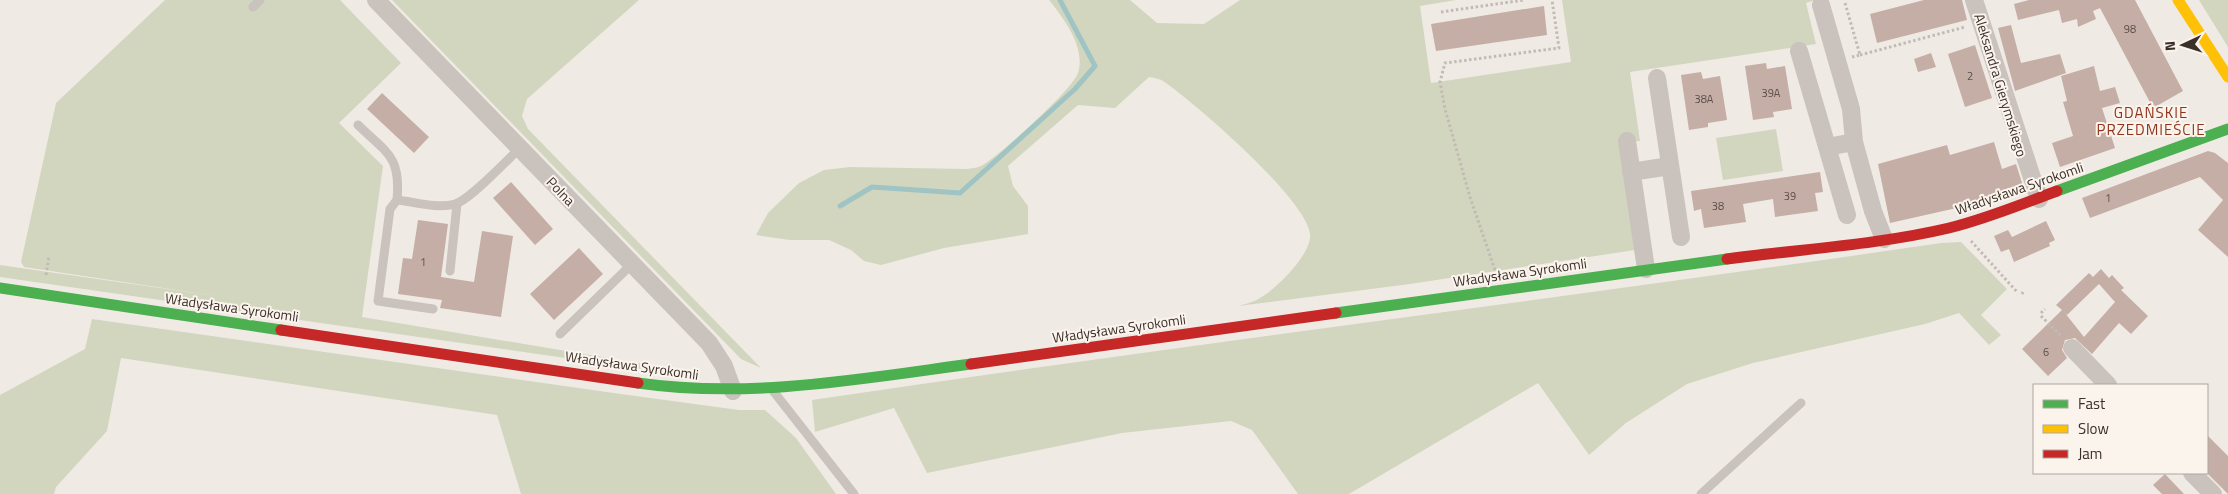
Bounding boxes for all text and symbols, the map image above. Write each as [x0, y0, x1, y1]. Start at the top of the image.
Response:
street label: Aleksandra Gierymskiego [1969, 11, 2033, 159]
north arrow [2158, 20, 2208, 70]
house number: 98 [2124, 21, 2136, 37]
text: N [2159, 40, 2180, 52]
house number: 2 [1967, 68, 1973, 84]
house number: 39A [1762, 85, 1781, 101]
house number: 38A [1695, 91, 1714, 107]
district label: GDAŃSKIE PRZEDMIEŚCIE [2097, 101, 2205, 141]
street label: Władysława Syrokomli [1952, 156, 2086, 220]
street label: Polna [542, 172, 580, 210]
house number: 39 [1784, 188, 1796, 204]
house number: 1 [2105, 190, 2111, 206]
house number: 38 [1712, 198, 1724, 214]
street label: Władysława Syrokomli [1452, 252, 1588, 292]
house number: 1 [420, 254, 426, 270]
street label: Władysława Syrokomli [164, 287, 300, 327]
street label: Władysława Syrokomli [1051, 308, 1187, 348]
house number: 6 [2043, 344, 2049, 360]
street label: Władysława Syrokomli [564, 345, 700, 385]
legend [2033, 384, 2208, 474]
text: Fast [2078, 392, 2106, 415]
text: Slow [2078, 417, 2109, 440]
text: Jam [2078, 442, 2102, 465]

